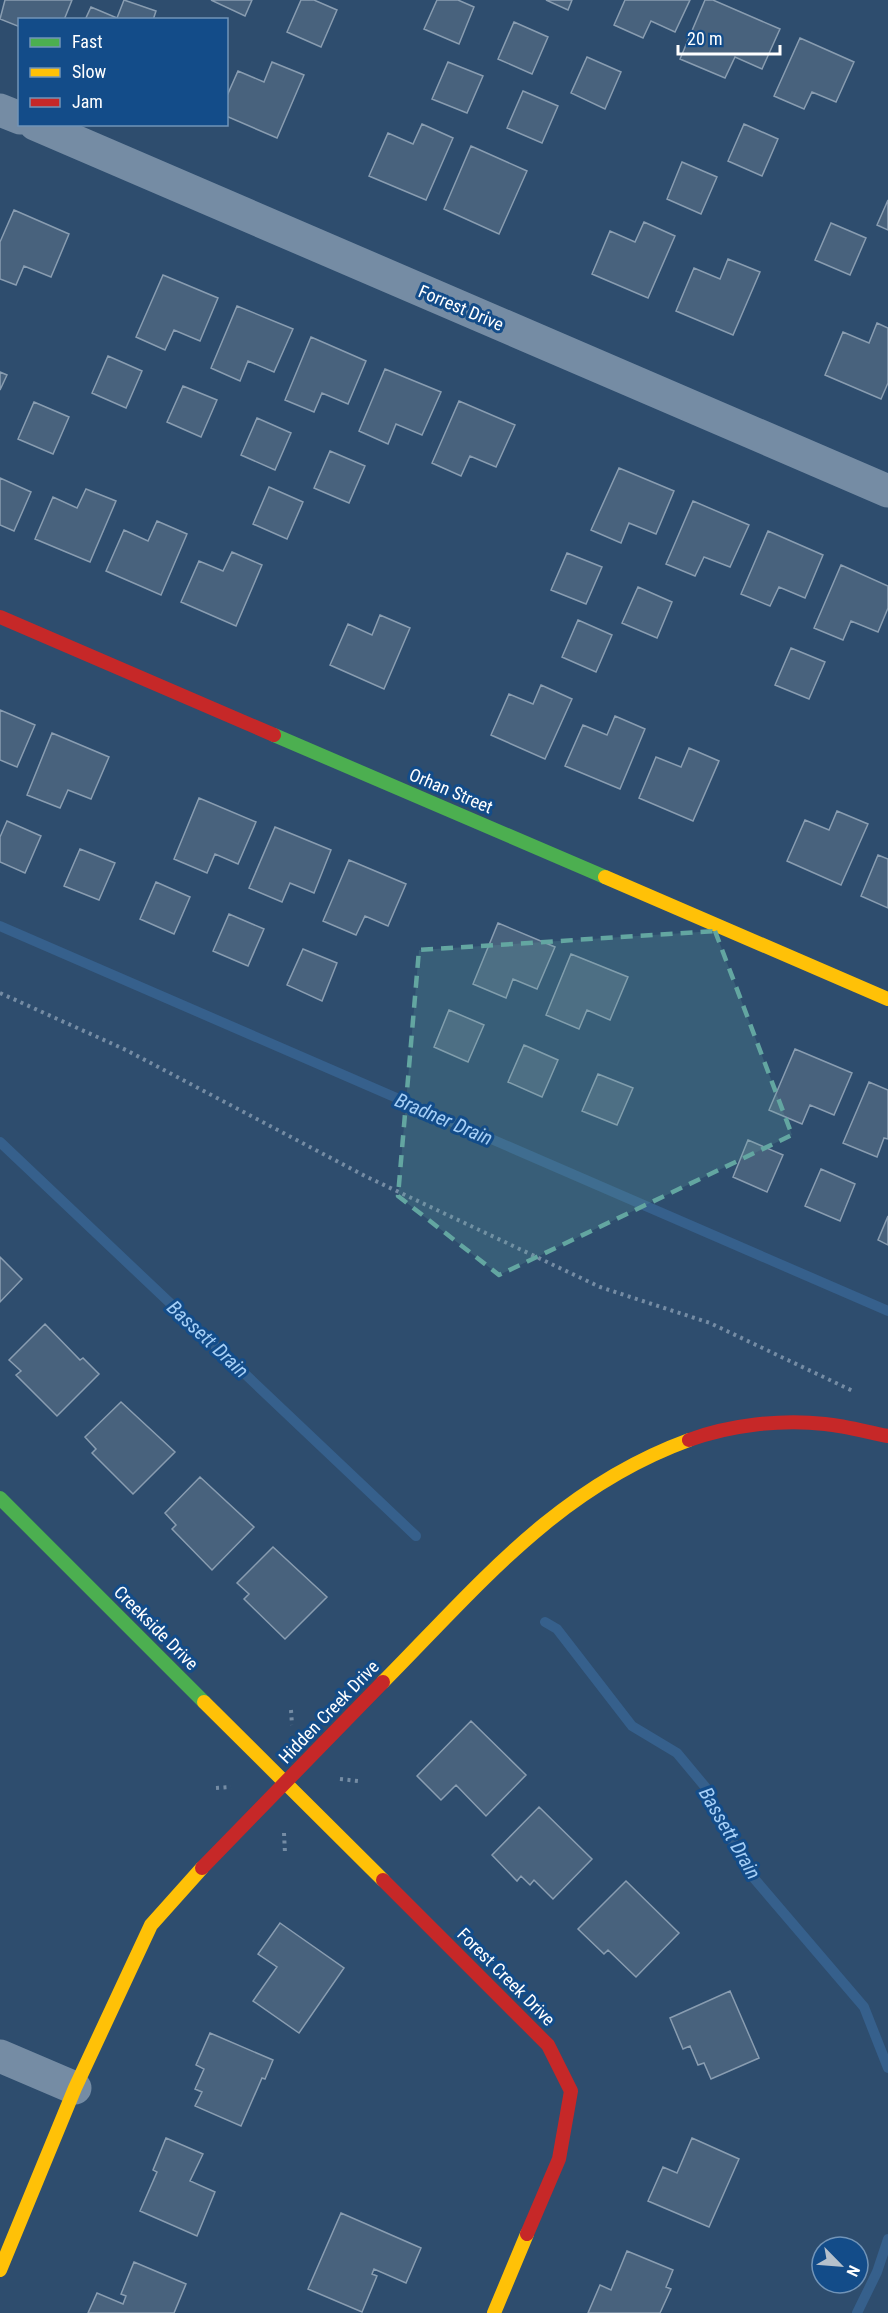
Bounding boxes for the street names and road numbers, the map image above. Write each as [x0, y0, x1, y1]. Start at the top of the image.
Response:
street label: Forrest Drive [416, 280, 507, 335]
street label: Orhan Street [406, 764, 496, 818]
street label: Creekside Drive [110, 1581, 203, 1674]
street label: Hidden Creek Drive [274, 1656, 383, 1768]
street label: Forest Creek Drive [453, 1923, 560, 2030]

